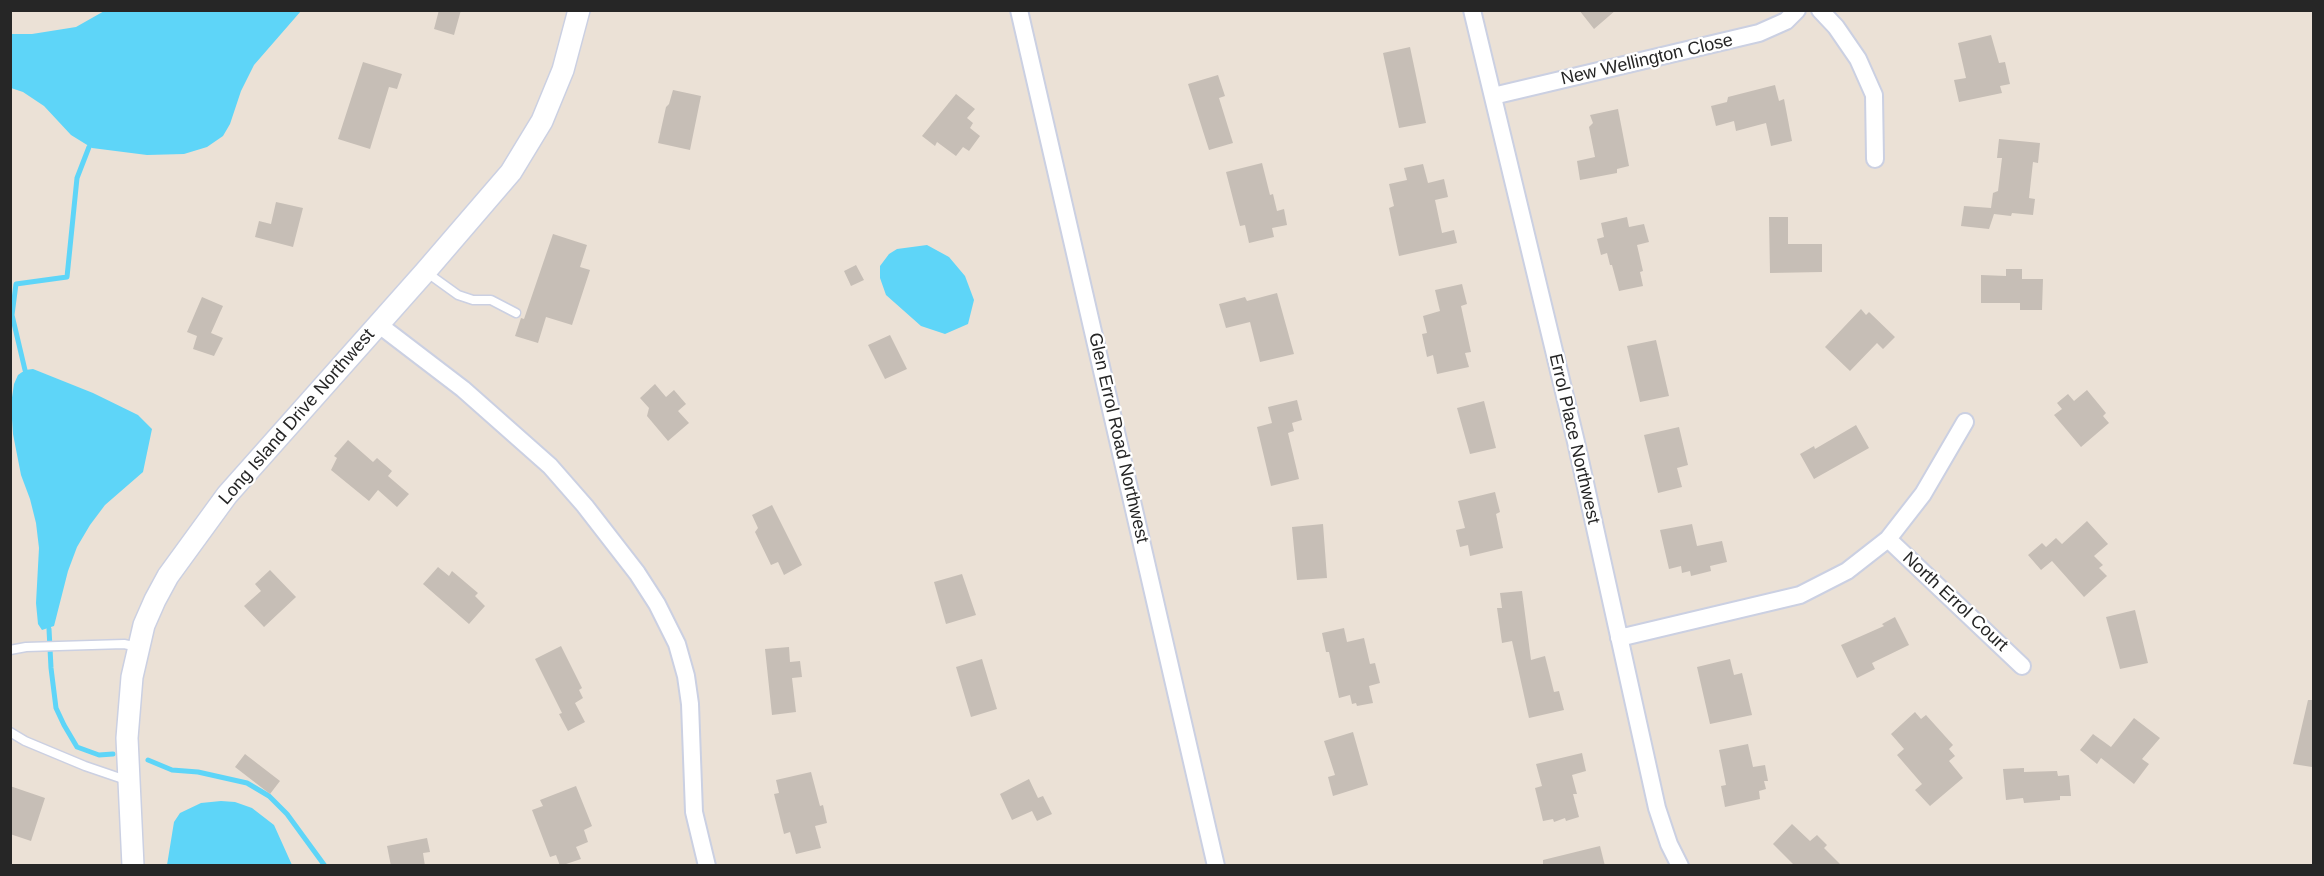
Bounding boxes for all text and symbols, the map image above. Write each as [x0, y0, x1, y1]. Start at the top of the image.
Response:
street label: New Wellington Close [1559, 30, 1735, 90]
street label: Long Island Drive Northwest [215, 325, 379, 509]
street label: Glen Errol Road Northwest [1083, 331, 1153, 545]
street label: Errol Place Northwest [1544, 352, 1604, 526]
street label: North Errol Court [1898, 548, 2012, 656]

